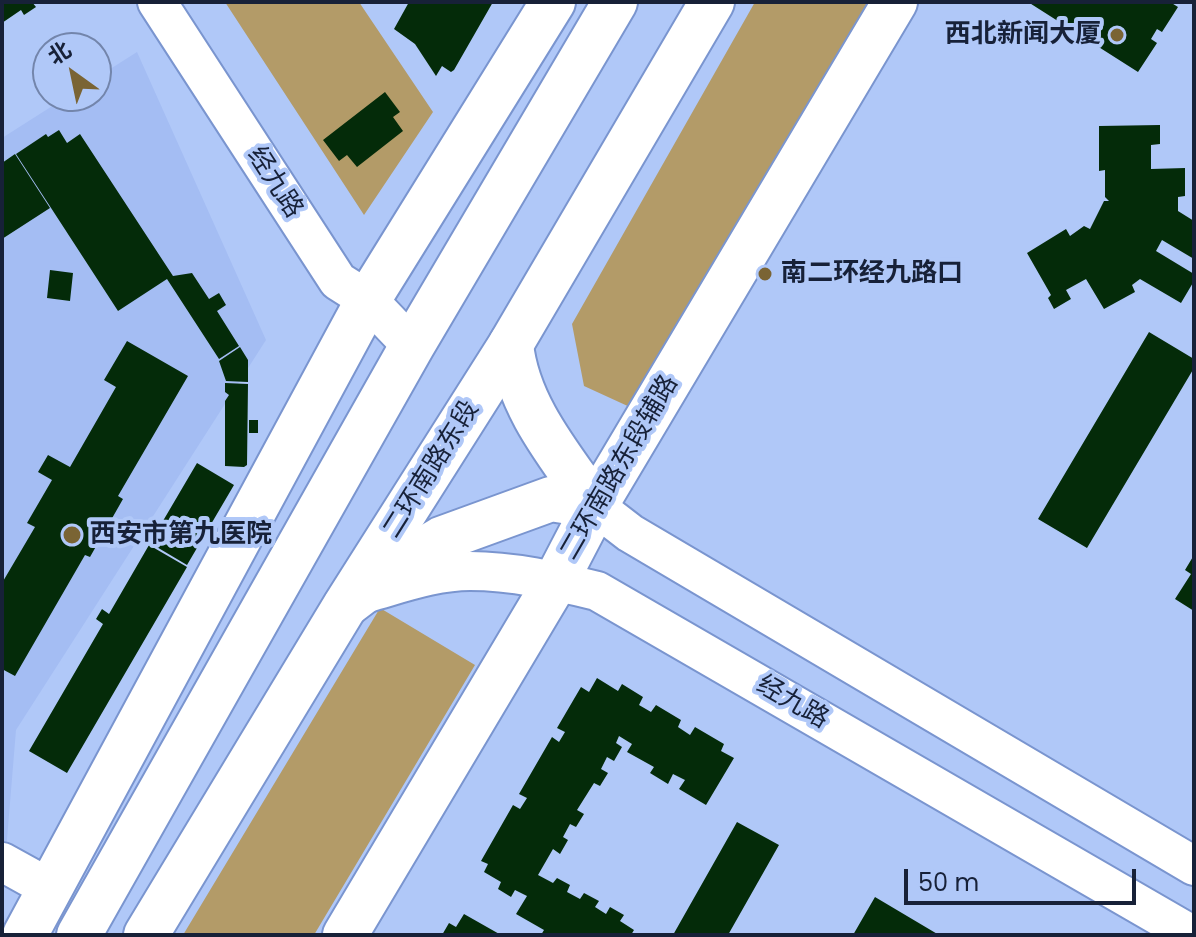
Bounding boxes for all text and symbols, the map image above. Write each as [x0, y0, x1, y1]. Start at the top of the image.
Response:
place label: 西北新闻大厦 [945, 19, 1101, 51]
marker: 西北新闻大厦 [1108, 26, 1126, 44]
north arrow [32, 32, 112, 112]
text: 北 [42, 34, 77, 72]
street label: 经九路 [240, 142, 308, 224]
place label: 南二环经九路口 [781, 258, 963, 290]
marker: 南二环经九路口 [756, 265, 774, 283]
street label: 二环南路东段辅路 [554, 370, 686, 566]
street label: 二环南路东段 [377, 396, 487, 544]
place label: 西安市第九医院 [90, 519, 272, 551]
marker: 西安市第九医院 [61, 524, 83, 546]
street label: 经九路 [750, 670, 834, 736]
scale bar [908, 853, 1140, 903]
text: 50 m [918, 866, 979, 899]

